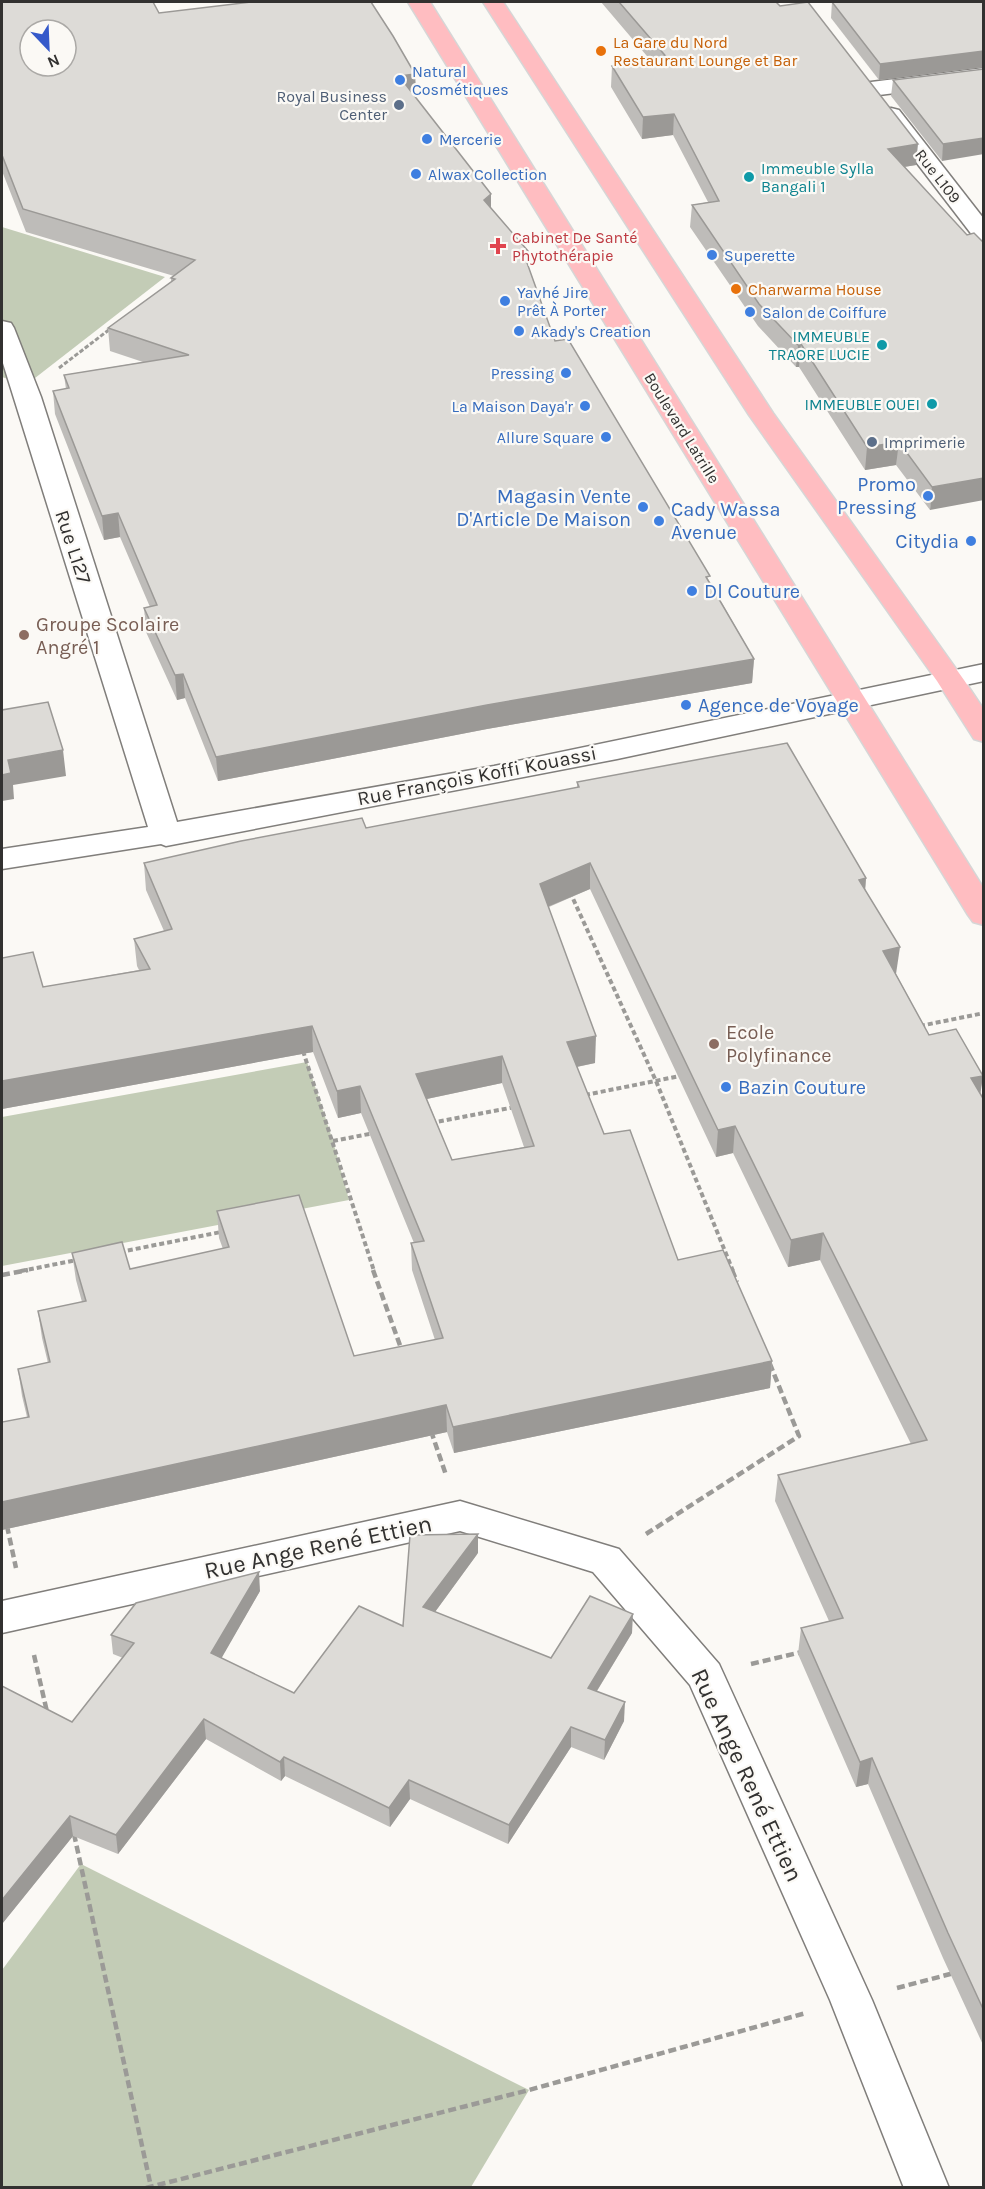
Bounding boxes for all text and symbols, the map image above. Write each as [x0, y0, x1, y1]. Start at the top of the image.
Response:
north arrow [18, 18, 78, 78]
place label: La Gare du Nord Restaurant Lounge et Bar [613, 33, 797, 70]
marker: La Gare du Nord Restaurant Lounge et Bar [594, 44, 608, 58]
text: N [45, 50, 63, 72]
place label: Natural Cosmétiques [412, 62, 509, 99]
marker: Natural Cosmétiques [393, 73, 407, 87]
place label: Royal Business Center [276, 87, 387, 124]
marker: Royal Business Center [392, 98, 406, 112]
place label: Mercerie [439, 130, 502, 149]
marker: Mercerie [420, 132, 434, 146]
street label: Rue L109 [911, 145, 965, 207]
place label: Immeuble Sylla Bangali 1 [761, 159, 874, 196]
place label: Alwax Collection [428, 165, 547, 184]
marker: Alwax Collection [409, 167, 423, 181]
marker: Immeuble Sylla Bangali 1 [742, 170, 756, 184]
place label: Cabinet De Santé Phytothérapie [512, 228, 638, 265]
marker: Cabinet De Santé Phytothérapie [489, 237, 507, 255]
place label: Superette [724, 246, 795, 265]
marker: Superette [705, 248, 719, 262]
place label: Charwarma House [748, 280, 882, 299]
marker: Charwarma House [729, 282, 743, 296]
place label: Yavhé Jire Prêt À Porter [517, 283, 606, 320]
marker: Yavhé Jire Prêt À Porter [498, 294, 512, 308]
place label: Salon de Coiffure [762, 303, 887, 322]
marker: Salon de Coiffure [743, 305, 757, 319]
place label: Akady's Creation [531, 322, 651, 341]
marker: Akady's Creation [512, 324, 526, 338]
place label: IMMEUBLE TRAORE LUCIE [769, 327, 870, 364]
marker: IMMEUBLE TRAORE LUCIE [875, 338, 889, 352]
place label: Pressing [491, 364, 554, 383]
marker: Pressing [559, 366, 573, 380]
street label: Boulevard Latrille [640, 369, 724, 487]
place label: IMMEUBLE OUEI [805, 395, 920, 414]
place label: La Maison Daya'r [452, 397, 573, 416]
marker: IMMEUBLE OUEI [925, 397, 939, 411]
marker: La Maison Daya'r [578, 399, 592, 413]
place label: Allure Square [497, 428, 594, 447]
marker: Allure Square [599, 430, 613, 444]
place label: Imprimerie [884, 433, 965, 452]
marker: Imprimerie [865, 435, 879, 449]
place label: Promo Pressing [837, 473, 916, 519]
place label: Magasin Vente D'Article De Maison [456, 485, 631, 531]
marker: Promo Pressing [921, 489, 935, 503]
place label: Cady Wassa Avenue [671, 498, 780, 544]
marker: Magasin Vente D'Article De Maison [636, 500, 650, 514]
street label: Rue L127 [50, 507, 96, 587]
marker: Cady Wassa Avenue [652, 514, 666, 528]
place label: Citydia [895, 530, 959, 553]
marker: Citydia [964, 534, 978, 548]
place label: Dl Couture [704, 580, 800, 603]
marker: Dl Couture [685, 584, 699, 598]
place label: Groupe Scolaire Angré 1 [36, 613, 179, 659]
marker: Groupe Scolaire Angré 1 [17, 628, 31, 642]
place label: Agence de Voyage [698, 694, 859, 717]
marker: Agence de Voyage [679, 698, 693, 712]
street label: Rue François Koffi Kouassi [355, 741, 599, 811]
place label: Ecole Polyfinance [726, 1021, 831, 1067]
marker: Ecole Polyfinance [707, 1037, 721, 1051]
place label: Bazin Couture [738, 1076, 866, 1099]
marker: Bazin Couture [719, 1080, 733, 1094]
street label: Rue Ange René Ettien [202, 1509, 434, 1585]
street label: Rue Ange René Ettien [685, 1664, 809, 1886]

